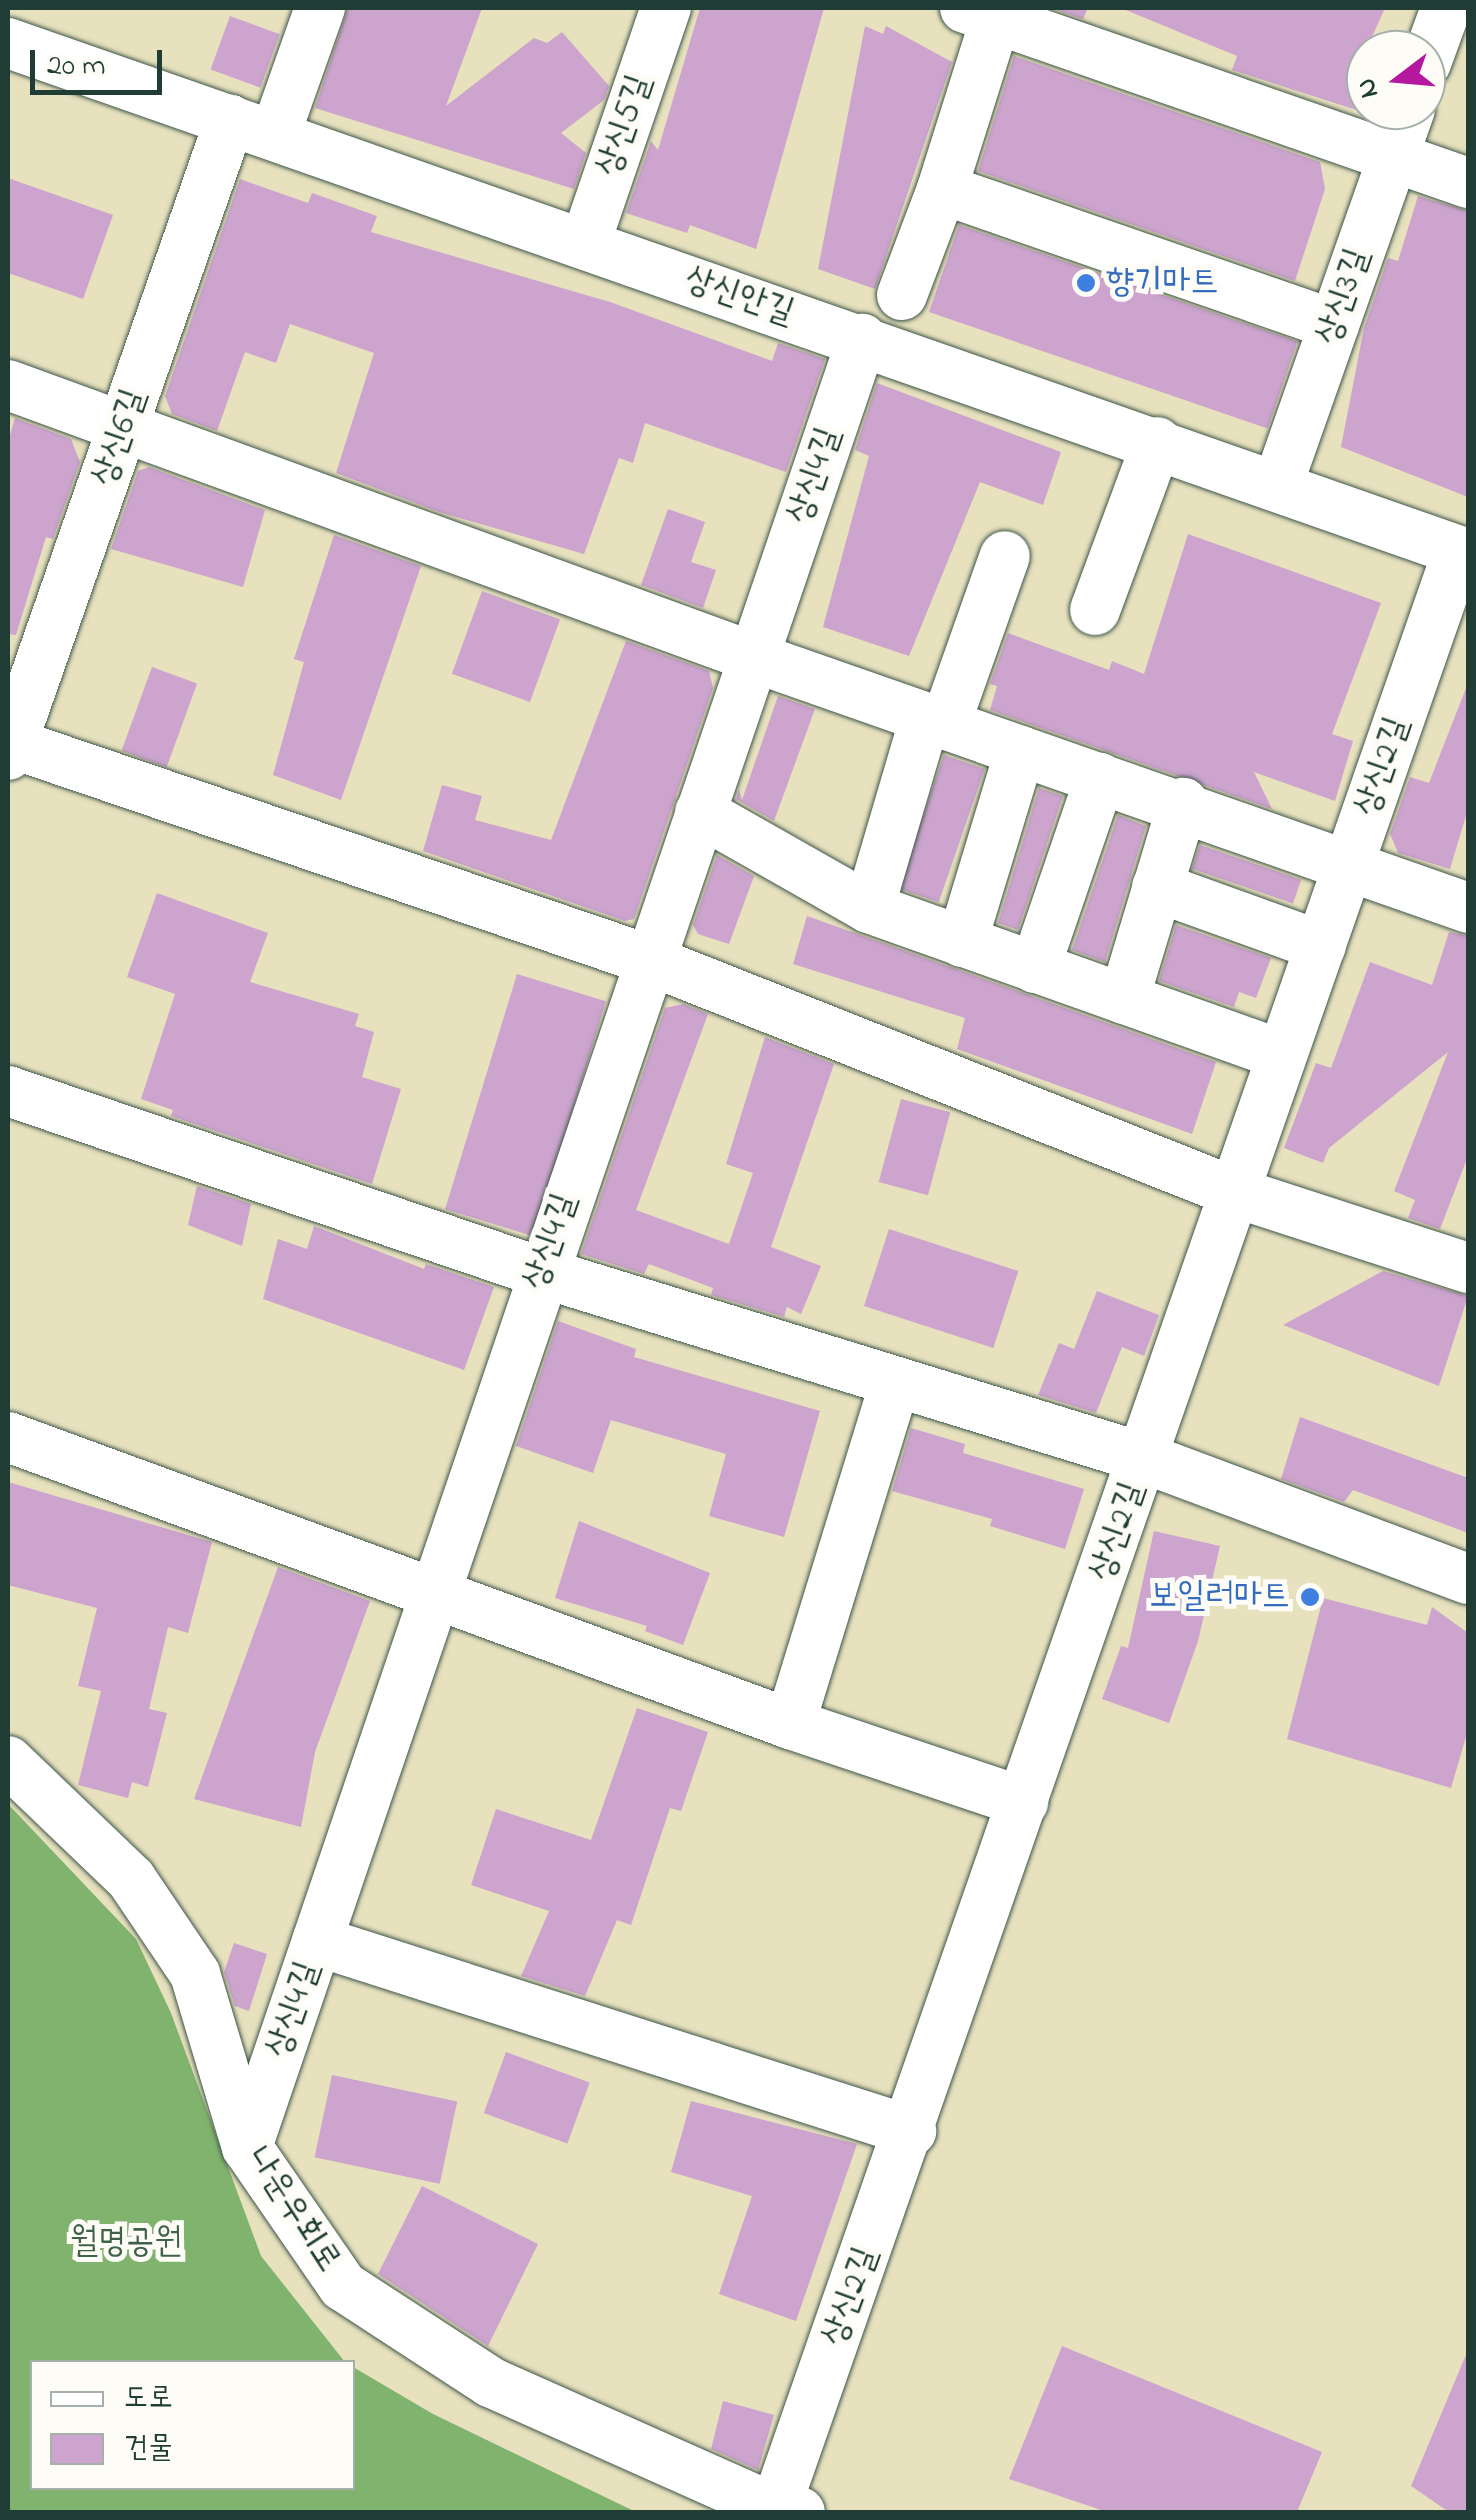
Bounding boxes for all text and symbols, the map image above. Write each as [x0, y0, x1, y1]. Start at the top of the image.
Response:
scale bar [35, 30, 168, 92]
north arrow [1346, 30, 1446, 130]
text: 20 m [47, 45, 106, 89]
street label: 상신5길 [588, 70, 662, 182]
text: N [1346, 73, 1391, 103]
street label: 상신3길 [1308, 243, 1380, 351]
street label: 상신안길 [679, 259, 799, 335]
place label: 향기마트 [1106, 262, 1219, 304]
marker: 향기마트 [1075, 272, 1097, 294]
street label: 상신6길 [84, 384, 156, 492]
street label: 상신4길 [779, 422, 851, 530]
street label: 상신2길 [1347, 712, 1419, 822]
street label: 상신4길 [515, 1188, 587, 1296]
street label: 상신2길 [1082, 1477, 1154, 1587]
place label: 보일러마트 [1149, 1576, 1290, 1618]
marker: 보일러마트 [1299, 1586, 1321, 1608]
street label: 상신4길 [258, 1956, 330, 2064]
street label: 나운우회로 [237, 2140, 349, 2280]
park label: 월명공원 [70, 2222, 182, 2264]
street label: 상신2길 [814, 2242, 888, 2352]
legend [30, 2360, 355, 2490]
text: 도로 [124, 2377, 172, 2421]
text: 건물 [124, 2427, 172, 2471]

